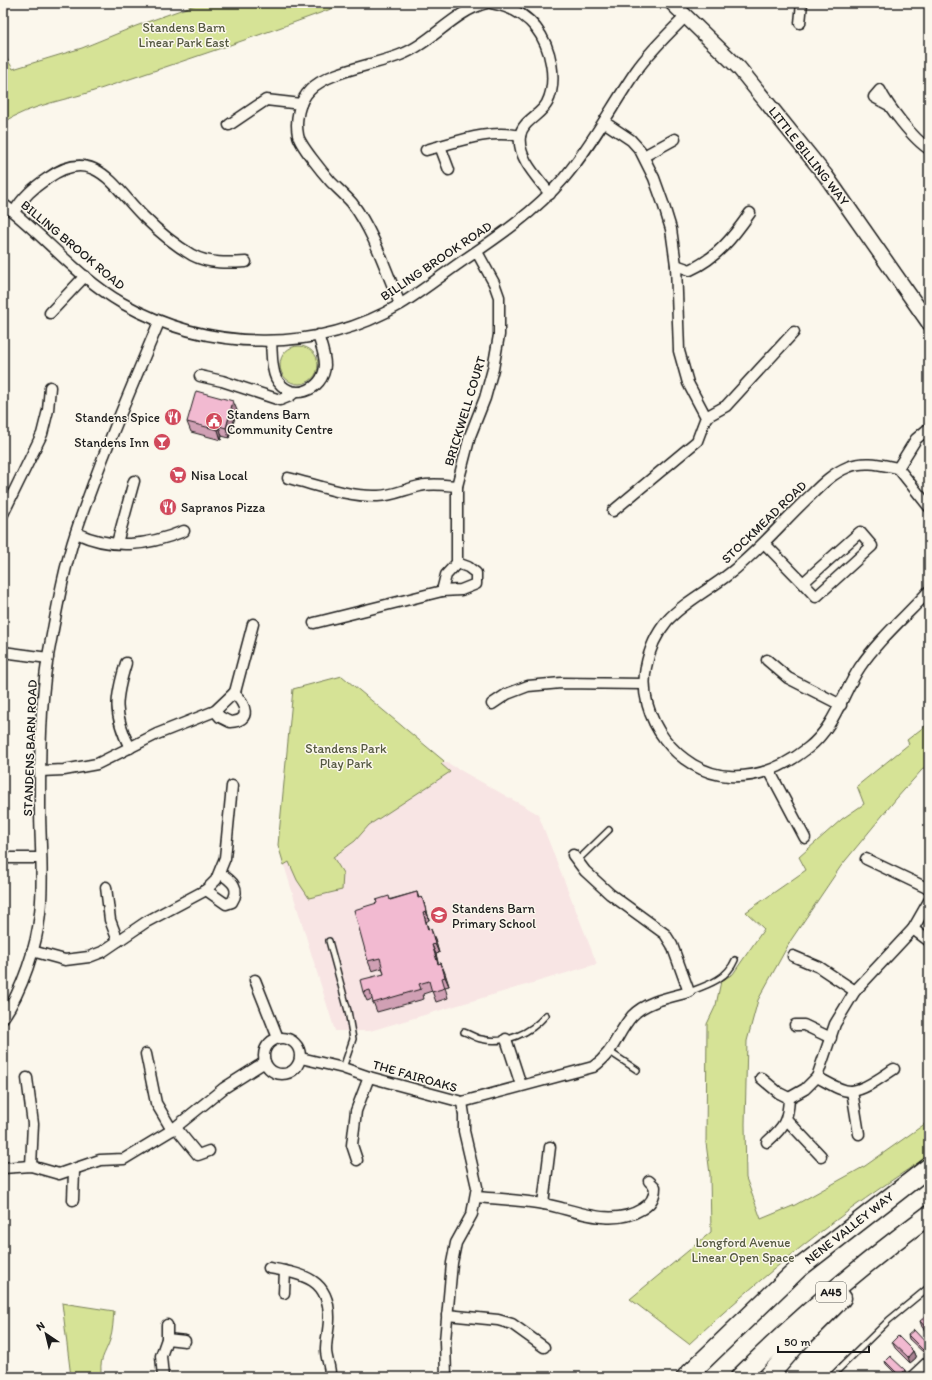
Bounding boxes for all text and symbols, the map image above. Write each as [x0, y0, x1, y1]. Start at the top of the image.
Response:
park label: Standens Barn Linear Park East [139, 20, 230, 50]
street label: LITTLE BILLING WAY [766, 104, 853, 209]
street label: BILLING BROOK ROAD [18, 197, 128, 293]
street label: BILLING BROOK ROAD [378, 218, 495, 304]
street label: BRICKWELL COURT [441, 354, 489, 468]
restaurant icon: Standens Spice [163, 407, 183, 427]
place label: Standens Barn Community Centre [227, 407, 333, 437]
place label: Standens Spice [75, 410, 160, 425]
public building icon: Standens Barn Community Centre [204, 411, 224, 431]
bar icon: Standens Inn [152, 432, 172, 452]
place label: Standens Inn [74, 435, 150, 450]
supermarket icon: Nisa Local [168, 465, 188, 485]
place label: Nisa Local [191, 468, 248, 483]
street label: STOCKMEAD ROAD [718, 478, 810, 566]
restaurant icon: Sapranos Pizza [158, 497, 178, 517]
place label: Sapranos Pizza [181, 500, 266, 515]
street label: STANDENS BARN ROAD [20, 679, 40, 817]
park label: Standens Park Play Park [305, 741, 387, 771]
place label: Standens Barn Primary School [452, 901, 536, 931]
school or university icon: Standens Barn Primary School [429, 905, 449, 925]
street label: THE FAIROAKS [371, 1057, 459, 1095]
street label: NENE VALLEY WAY [802, 1188, 897, 1267]
park label: Longford Avenue Linear Open Space [691, 1235, 795, 1265]
road number: A45 [816, 1282, 846, 1302]
north arrow [26, 1314, 66, 1354]
text: N [34, 1319, 47, 1334]
scale bar [778, 1328, 869, 1354]
text: 50 m [784, 1335, 810, 1349]

